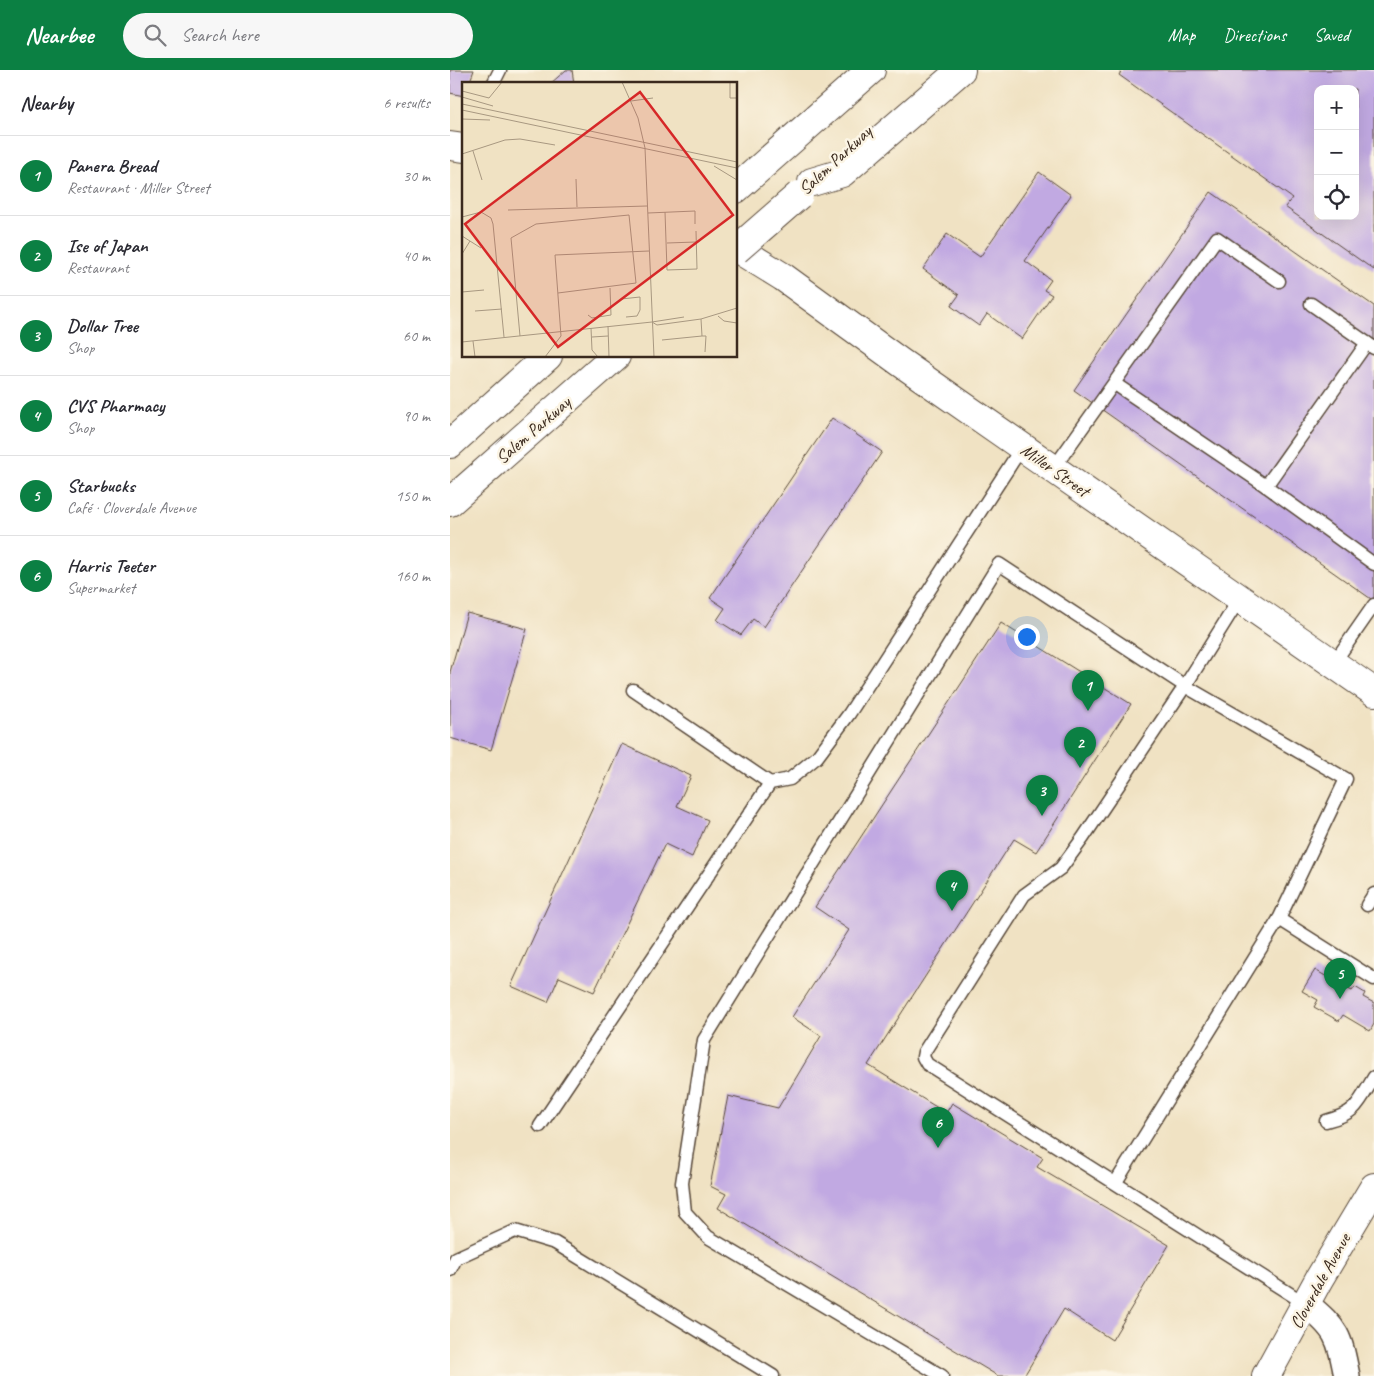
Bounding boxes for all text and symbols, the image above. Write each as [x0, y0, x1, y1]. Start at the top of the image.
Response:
search box [123, 13, 473, 58]
text: Nearbee [25, 20, 93, 50]
icon: search [141, 21, 169, 49]
text: Search here [181, 23, 259, 47]
text: Map [1168, 24, 1195, 46]
text: Directions [1223, 24, 1286, 46]
text: Saved [1314, 24, 1349, 46]
inset map [462, 82, 738, 358]
map controls [1314, 85, 1359, 220]
button: + [1314, 85, 1359, 130]
text: Nearby [20, 90, 73, 116]
text: 6 results [383, 93, 430, 113]
street label: Salem Parkway [794, 119, 878, 199]
button: − [1314, 130, 1359, 175]
text: Panera Bread [67, 154, 157, 178]
text: 1 [32, 166, 40, 186]
text: 30 m [403, 166, 430, 186]
button: locate [1314, 175, 1359, 220]
text: Restaurant · Miller Street [67, 178, 209, 198]
text: Ise of Japan [67, 234, 148, 258]
text: 2 [32, 246, 40, 266]
text: 40 m [403, 246, 430, 266]
text: Restaurant [67, 258, 129, 278]
text: Dollar Tree [67, 314, 138, 338]
text: 3 [32, 326, 40, 346]
text: 60 m [403, 326, 430, 346]
text: Shop [67, 338, 94, 358]
street label: Salem Parkway [491, 390, 576, 468]
text: CVS Pharmacy [67, 394, 165, 418]
text: 4 [32, 406, 40, 426]
text: 90 m [403, 406, 430, 426]
text: Shop [67, 418, 94, 438]
street label: Miller Street [1017, 438, 1096, 503]
text: Starbucks [67, 474, 135, 498]
text: 5 [33, 486, 39, 506]
text: 150 m [396, 486, 430, 506]
text: Café · Cloverdale Avenue [67, 498, 196, 518]
text: Harris Teeter [67, 554, 155, 578]
text: 6 [32, 566, 40, 586]
text: 160 m [396, 566, 430, 586]
text: Supermarket [67, 578, 135, 598]
your location [1014, 624, 1040, 650]
pin: 1 [1072, 670, 1104, 711]
pin: 2 [1064, 727, 1096, 768]
pin: 3 [1026, 775, 1058, 816]
pin: 4 [936, 870, 968, 911]
pin: 5 [1324, 958, 1356, 999]
pin: 6 [922, 1107, 954, 1148]
street label: Cloverdale Avenue [1285, 1229, 1356, 1332]

